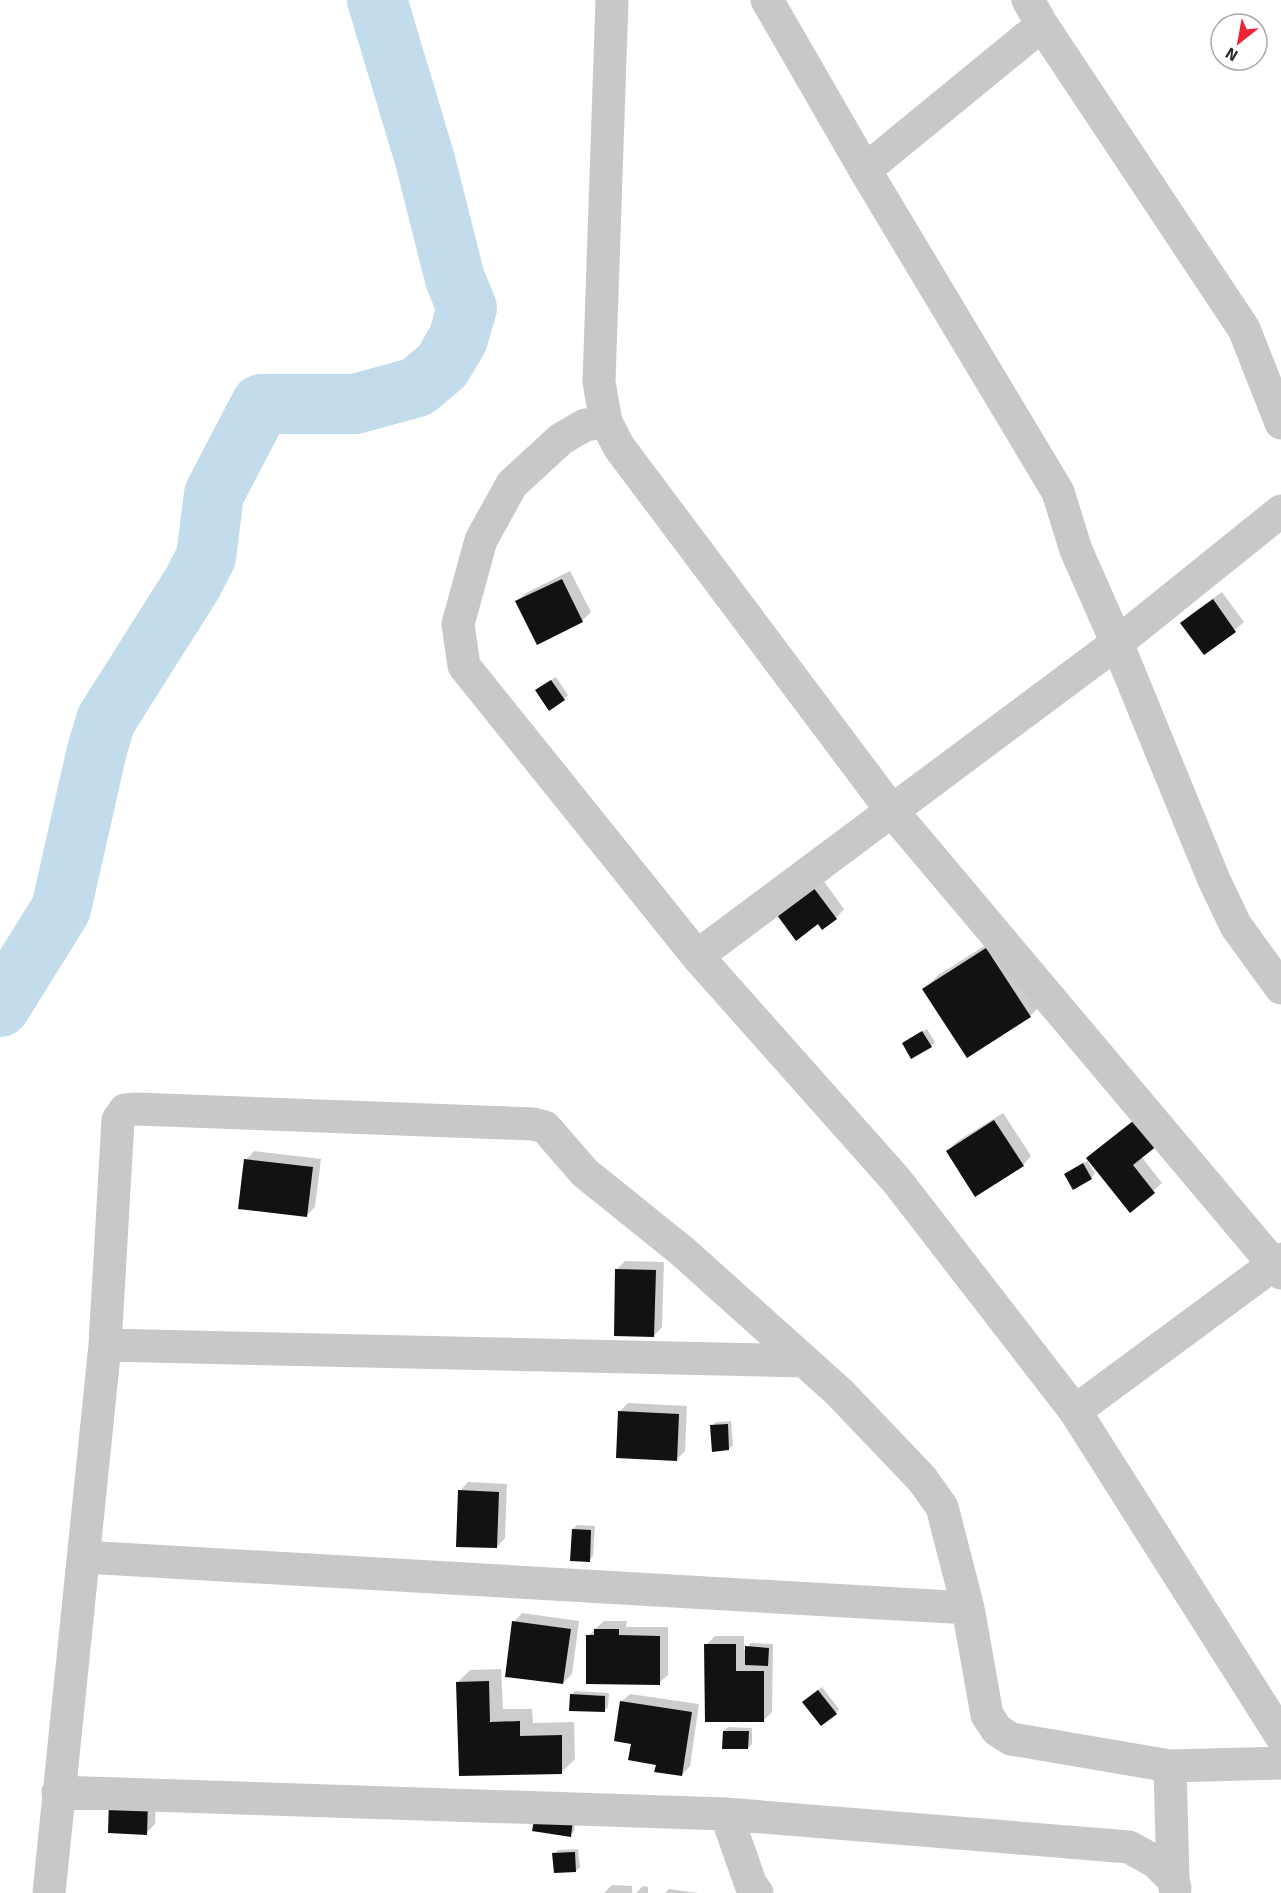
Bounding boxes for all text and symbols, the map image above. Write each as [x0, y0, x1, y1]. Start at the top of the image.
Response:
north arrow [1209, 12, 1269, 72]
text: N [1222, 43, 1242, 65]

